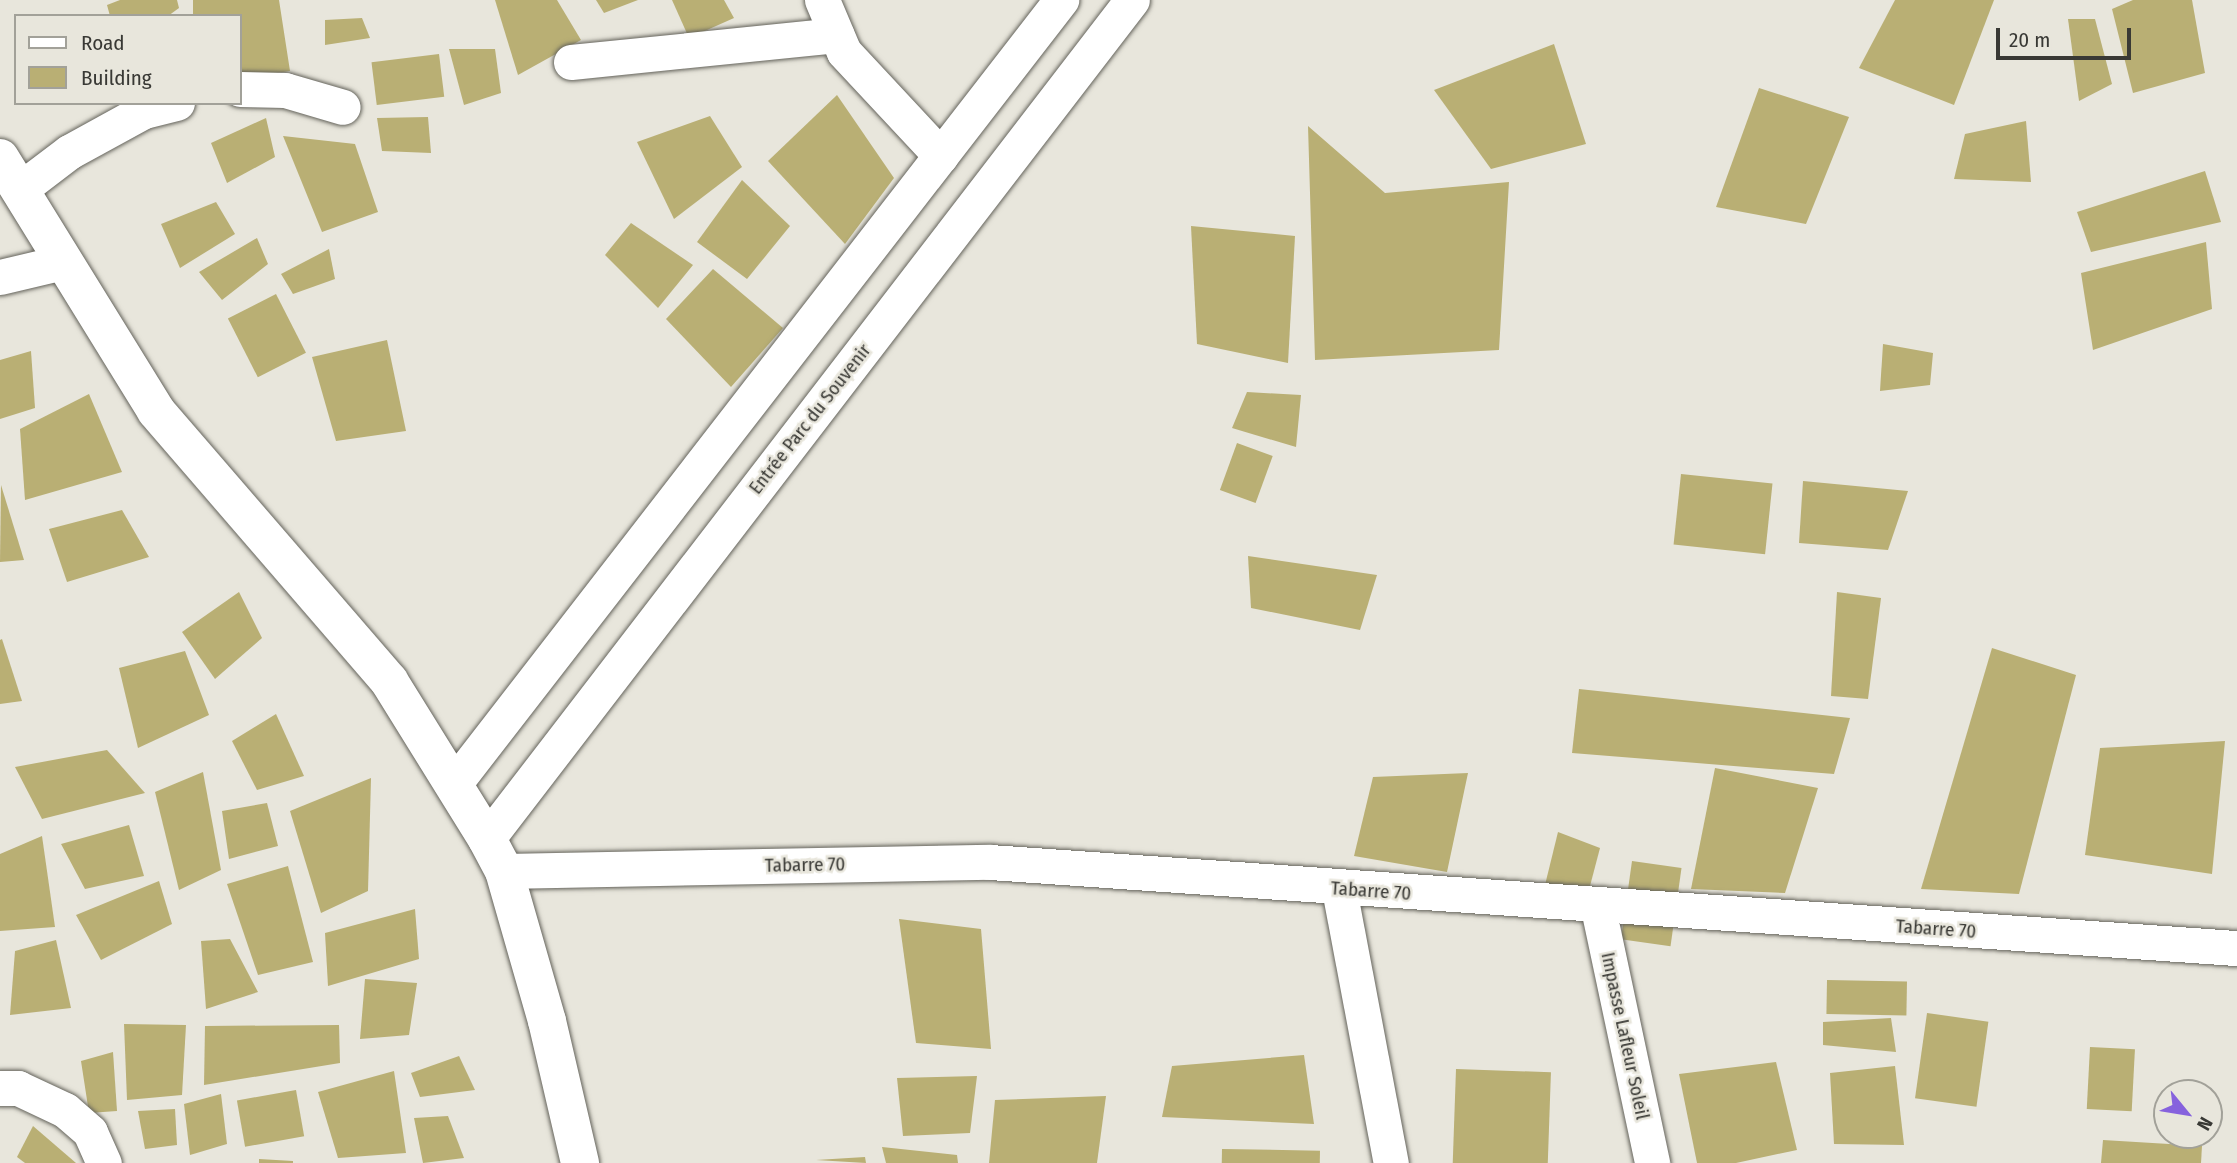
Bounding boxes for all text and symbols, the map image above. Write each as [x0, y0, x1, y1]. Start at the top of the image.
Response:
legend [14, 14, 242, 105]
scale bar [1999, 14, 2134, 58]
text: 20 m [2009, 27, 2050, 53]
text: Road [81, 30, 125, 56]
text: Building [81, 65, 152, 91]
street label: Entrée Parc du Souvenir [744, 339, 876, 499]
street label: Tabarre 70 [765, 853, 845, 877]
street label: Tabarre 70 [1330, 877, 1412, 905]
street label: Tabarre 70 [1895, 915, 1977, 943]
street label: Impasse Lafleur Soleil [1596, 950, 1654, 1122]
north arrow [2153, 1079, 2223, 1149]
text: N [2192, 1113, 2218, 1134]

